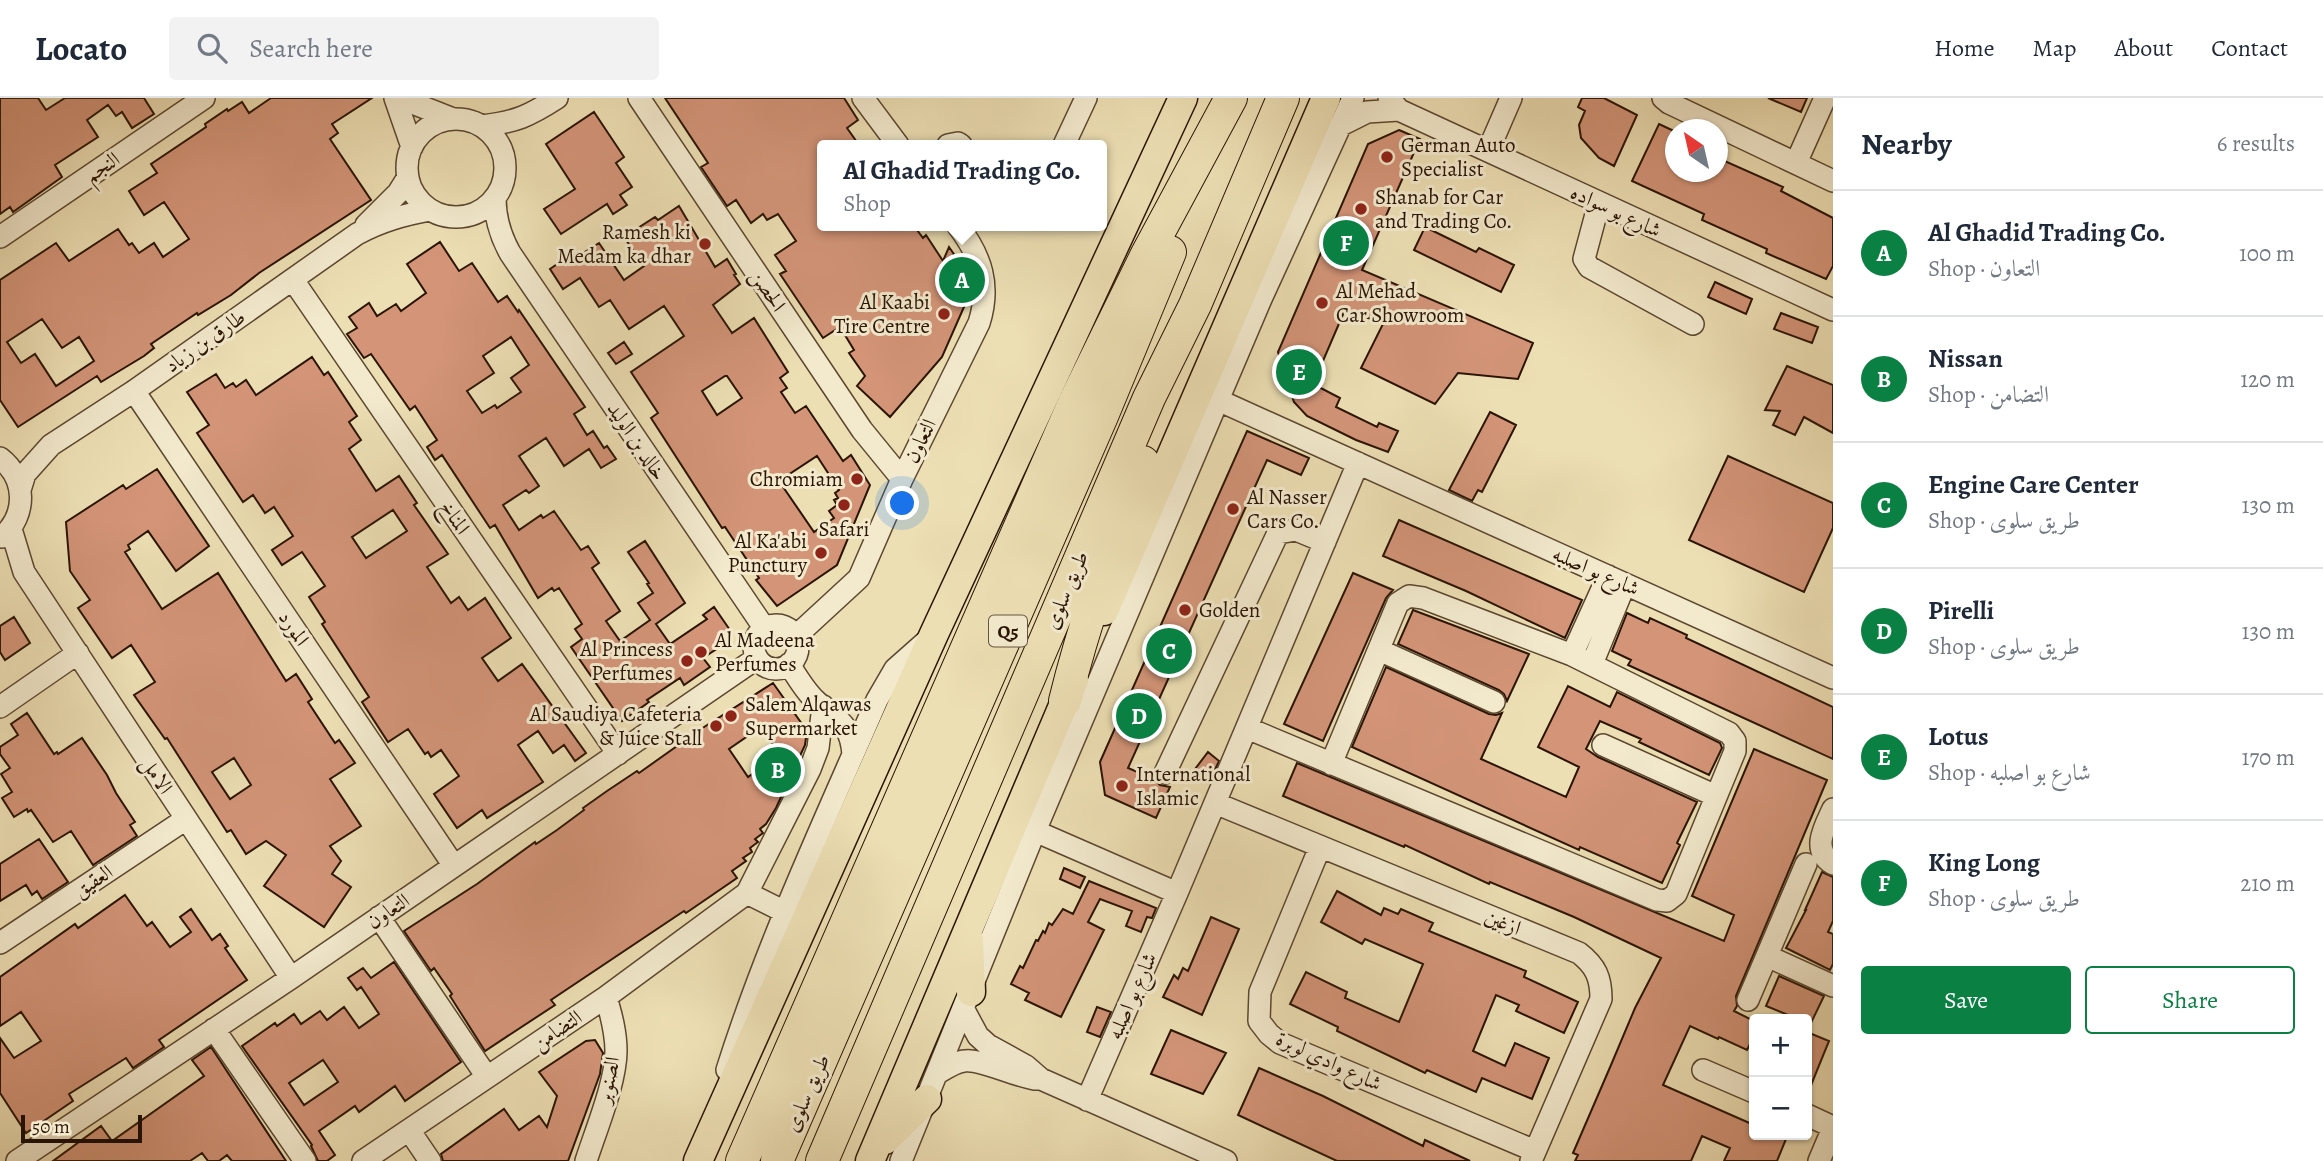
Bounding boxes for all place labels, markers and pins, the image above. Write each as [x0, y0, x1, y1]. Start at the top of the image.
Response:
place label: German Auto Specialist [1401, 131, 1516, 183]
marker: German Auto Specialist [1379, 149, 1395, 165]
place label: Shanab for Car and Trading Co. [1375, 183, 1512, 235]
marker: Shanab for Car and Trading Co. [1353, 201, 1369, 217]
pin: F [1323, 217, 1369, 269]
place label: Ramesh ki Medam ka dhar [557, 218, 691, 270]
marker: Ramesh ki Medam ka dhar [697, 236, 713, 252]
pin: A [939, 254, 985, 306]
place label: Al Mehad Car Showroom [1335, 277, 1464, 329]
place label: Al Kaabi Tire Centre [834, 288, 930, 340]
marker: Al Mehad Car Showroom [1314, 295, 1330, 311]
marker: Al Kaabi Tire Centre [936, 306, 952, 322]
pin: E [1276, 346, 1322, 398]
place label: Chromiam [750, 465, 843, 493]
marker: Chromiam [849, 471, 865, 487]
place label: Al Nasser Cars Co. [1246, 483, 1327, 535]
marker: Safari [836, 497, 852, 513]
marker: Al Nasser Cars Co. [1225, 501, 1241, 517]
place label: Safari [819, 515, 870, 543]
place label: Al Ka'abi Punctury [728, 527, 808, 579]
marker: Al Ka'abi Punctury [813, 545, 829, 561]
place label: Golden [1199, 596, 1260, 624]
marker: Golden [1177, 602, 1193, 618]
pin: C [1146, 625, 1192, 677]
place label: Al Madeena Perfumes [714, 626, 815, 678]
place label: Al Princess Perfumes [579, 635, 673, 687]
marker: Al Madeena Perfumes [693, 644, 709, 660]
marker: Al Princess Perfumes [679, 653, 695, 669]
place label: Salem Alqawas Supermarket [745, 690, 872, 742]
pin: D [1116, 690, 1162, 742]
place label: Al Saudiya Cafeteria & Juice Stall [529, 700, 702, 752]
marker: Salem Alqawas Supermarket [723, 708, 739, 724]
marker: Al Saudiya Cafeteria & Juice Stall [708, 718, 724, 734]
pin: B [755, 744, 801, 796]
place label: International Islamic [1136, 760, 1250, 812]
marker: International Islamic [1114, 778, 1130, 794]

